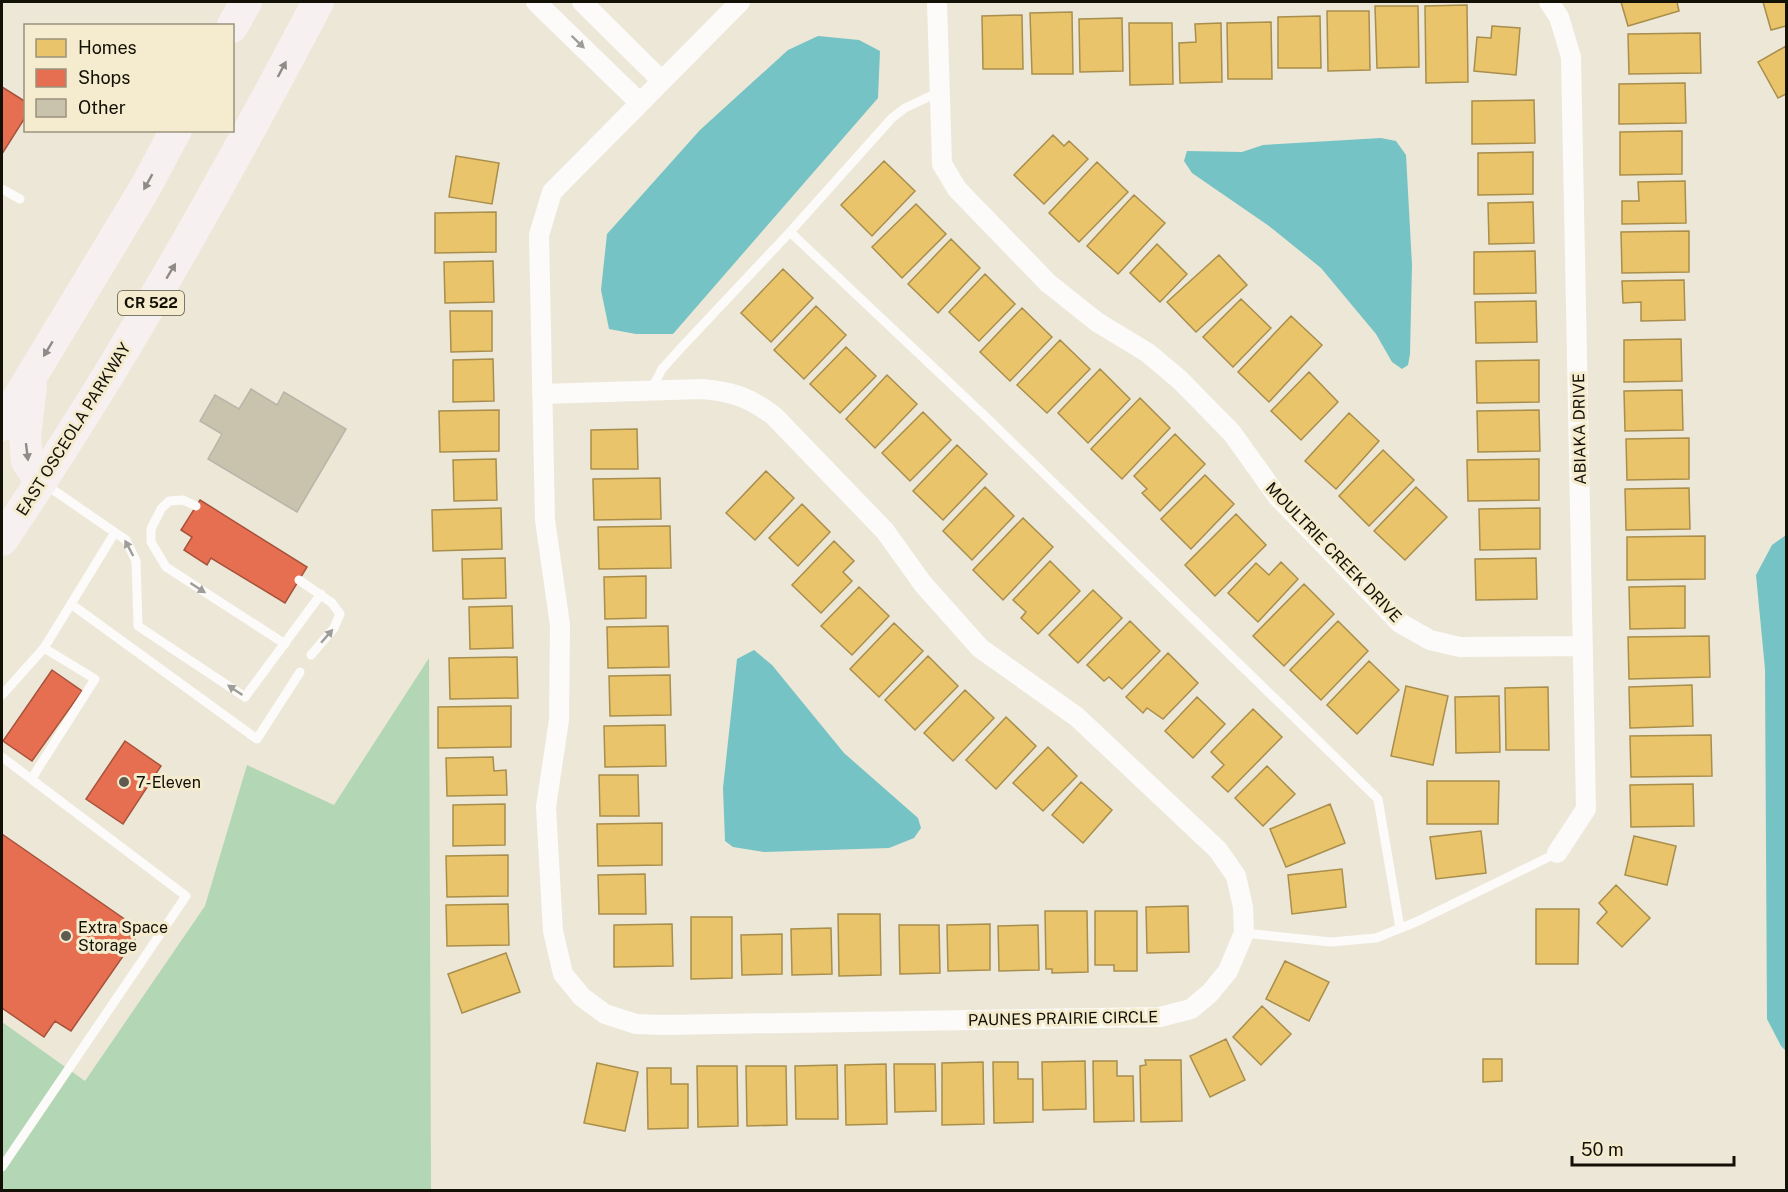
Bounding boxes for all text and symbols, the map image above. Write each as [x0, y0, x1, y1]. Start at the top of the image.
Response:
legend [24, 24, 234, 132]
one-way arrow [571, 34, 585, 48]
text: Homes [78, 37, 137, 58]
one-way arrow [277, 61, 287, 78]
text: Shops [78, 67, 130, 88]
text: Other [78, 97, 126, 118]
one-way arrow [143, 174, 153, 191]
one-way arrow [165, 263, 176, 279]
road number: CR 522 [118, 291, 184, 315]
street label: EAST OSCEOLA PARKWAY [12, 339, 135, 519]
one-way arrow [43, 341, 54, 357]
street label: ABIAKA DRIVE [1569, 373, 1590, 485]
one-way arrow [22, 443, 32, 462]
street label: MOULTRIE CREEK DRIVE [1262, 478, 1405, 626]
one-way arrow [125, 540, 134, 557]
one-way arrow [189, 582, 206, 593]
one-way arrow [320, 629, 333, 644]
one-way arrow [227, 684, 243, 696]
place label: 7-Eleven [136, 773, 201, 792]
marker: 7-Eleven [117, 775, 131, 789]
place label: Extra Space Storage [78, 918, 168, 955]
marker: Extra Space Storage [59, 929, 73, 943]
street label: PAUNES PRAIRIE CIRCLE [968, 1007, 1158, 1030]
scale bar [1572, 1129, 1734, 1167]
text: 50 m [1581, 1139, 1624, 1160]

